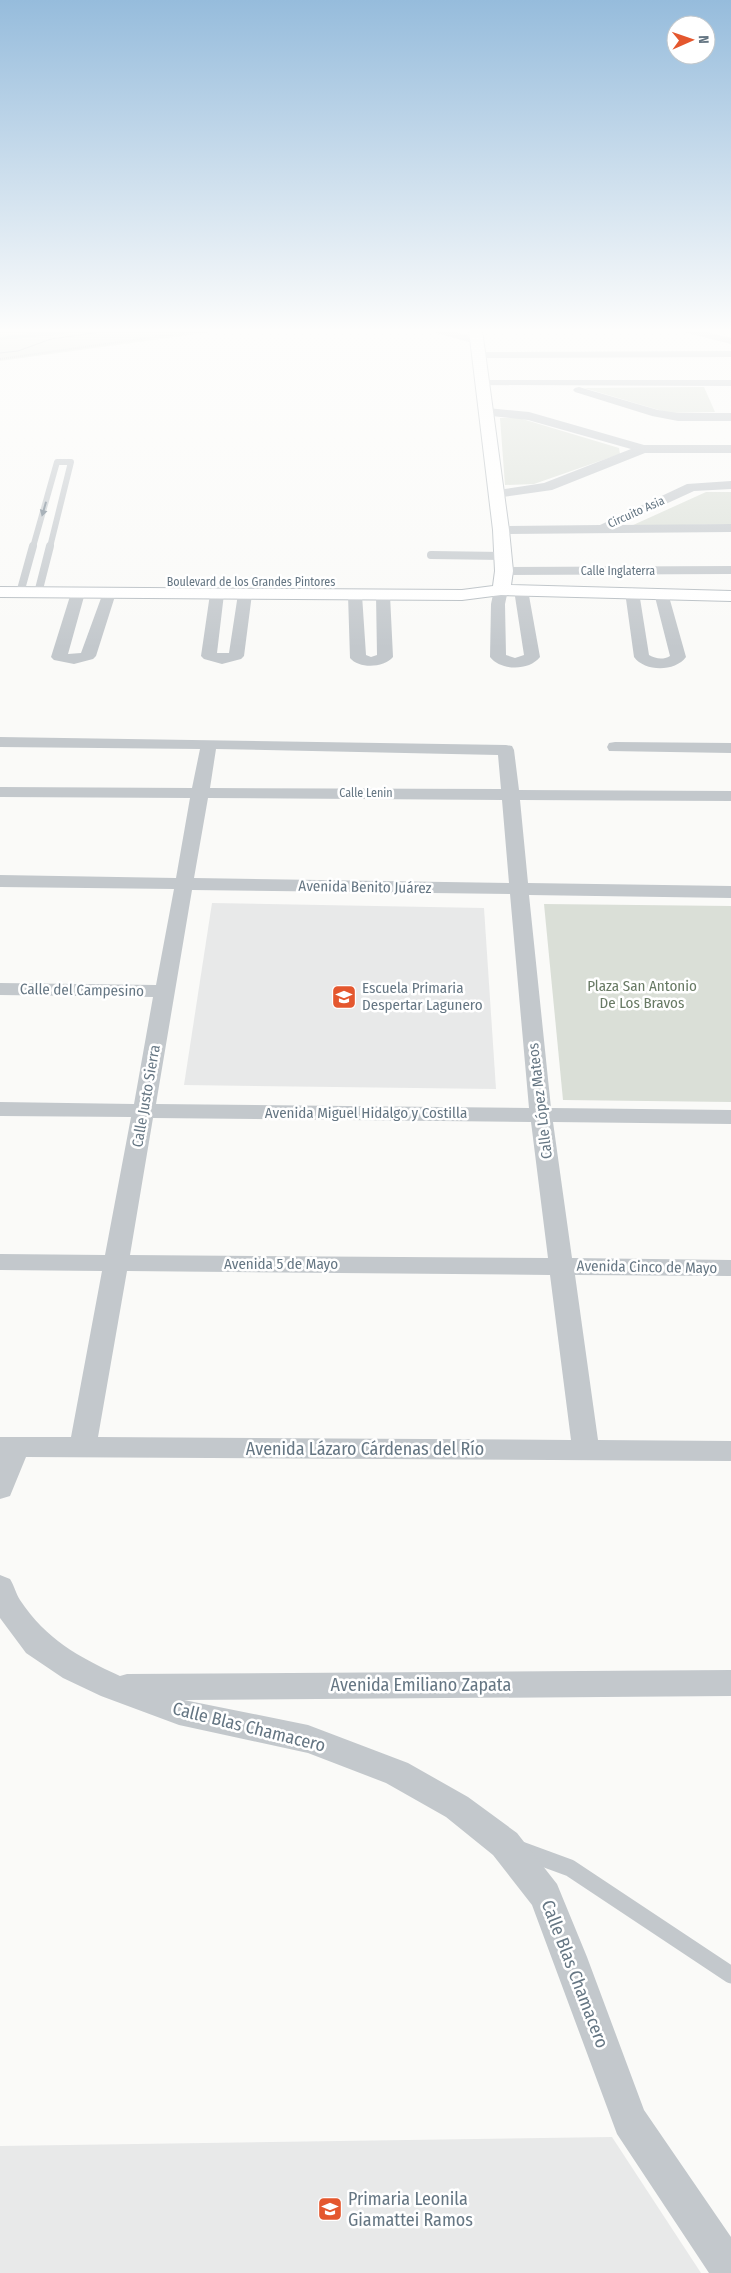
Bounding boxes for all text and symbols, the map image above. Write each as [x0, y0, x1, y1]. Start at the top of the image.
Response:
north arrow [666, 15, 716, 65]
text: N [695, 35, 712, 44]
street label: Circuito Asia [606, 493, 667, 531]
one-way arrow [39, 501, 47, 516]
street label: Calle Inglaterra [581, 564, 655, 578]
street label: Boulevard de los Grandes Pintores [167, 575, 335, 589]
street label: Calle Lenin [339, 786, 393, 800]
street label: Avenida Benito Juárez [298, 877, 432, 897]
park label: Plaza San Antonio De Los Bravos [587, 977, 697, 1012]
place label: Escuela Primaria Despertar Lagunero [362, 979, 483, 1014]
street label: Calle del Campesino [20, 980, 144, 1000]
school or university icon: Escuela Primaria Despertar Lagunero [331, 984, 357, 1010]
street label: Calle López Mateos [524, 1042, 556, 1160]
street label: Calle Justo Sierra [128, 1043, 164, 1149]
street label: Avenida Miguel Hidalgo y Costilla [265, 1104, 467, 1122]
street label: Avenida 5 de Mayo [224, 1255, 338, 1273]
street label: Avenida Cinco de Mayo [577, 1257, 718, 1277]
street label: Avenida Lázaro Cárdenas del Río [246, 1438, 484, 1460]
street label: Avenida Emiliano Zapata [331, 1674, 512, 1696]
street label: Calle Blas Chamacero [170, 1697, 328, 1757]
street label: Calle Blas Chamacero [537, 1897, 613, 2051]
place label: Primaria Leonila Giamattei Ramos [348, 2188, 473, 2231]
school or university icon: Primaria Leonila Giamattei Ramos [317, 2196, 343, 2222]

